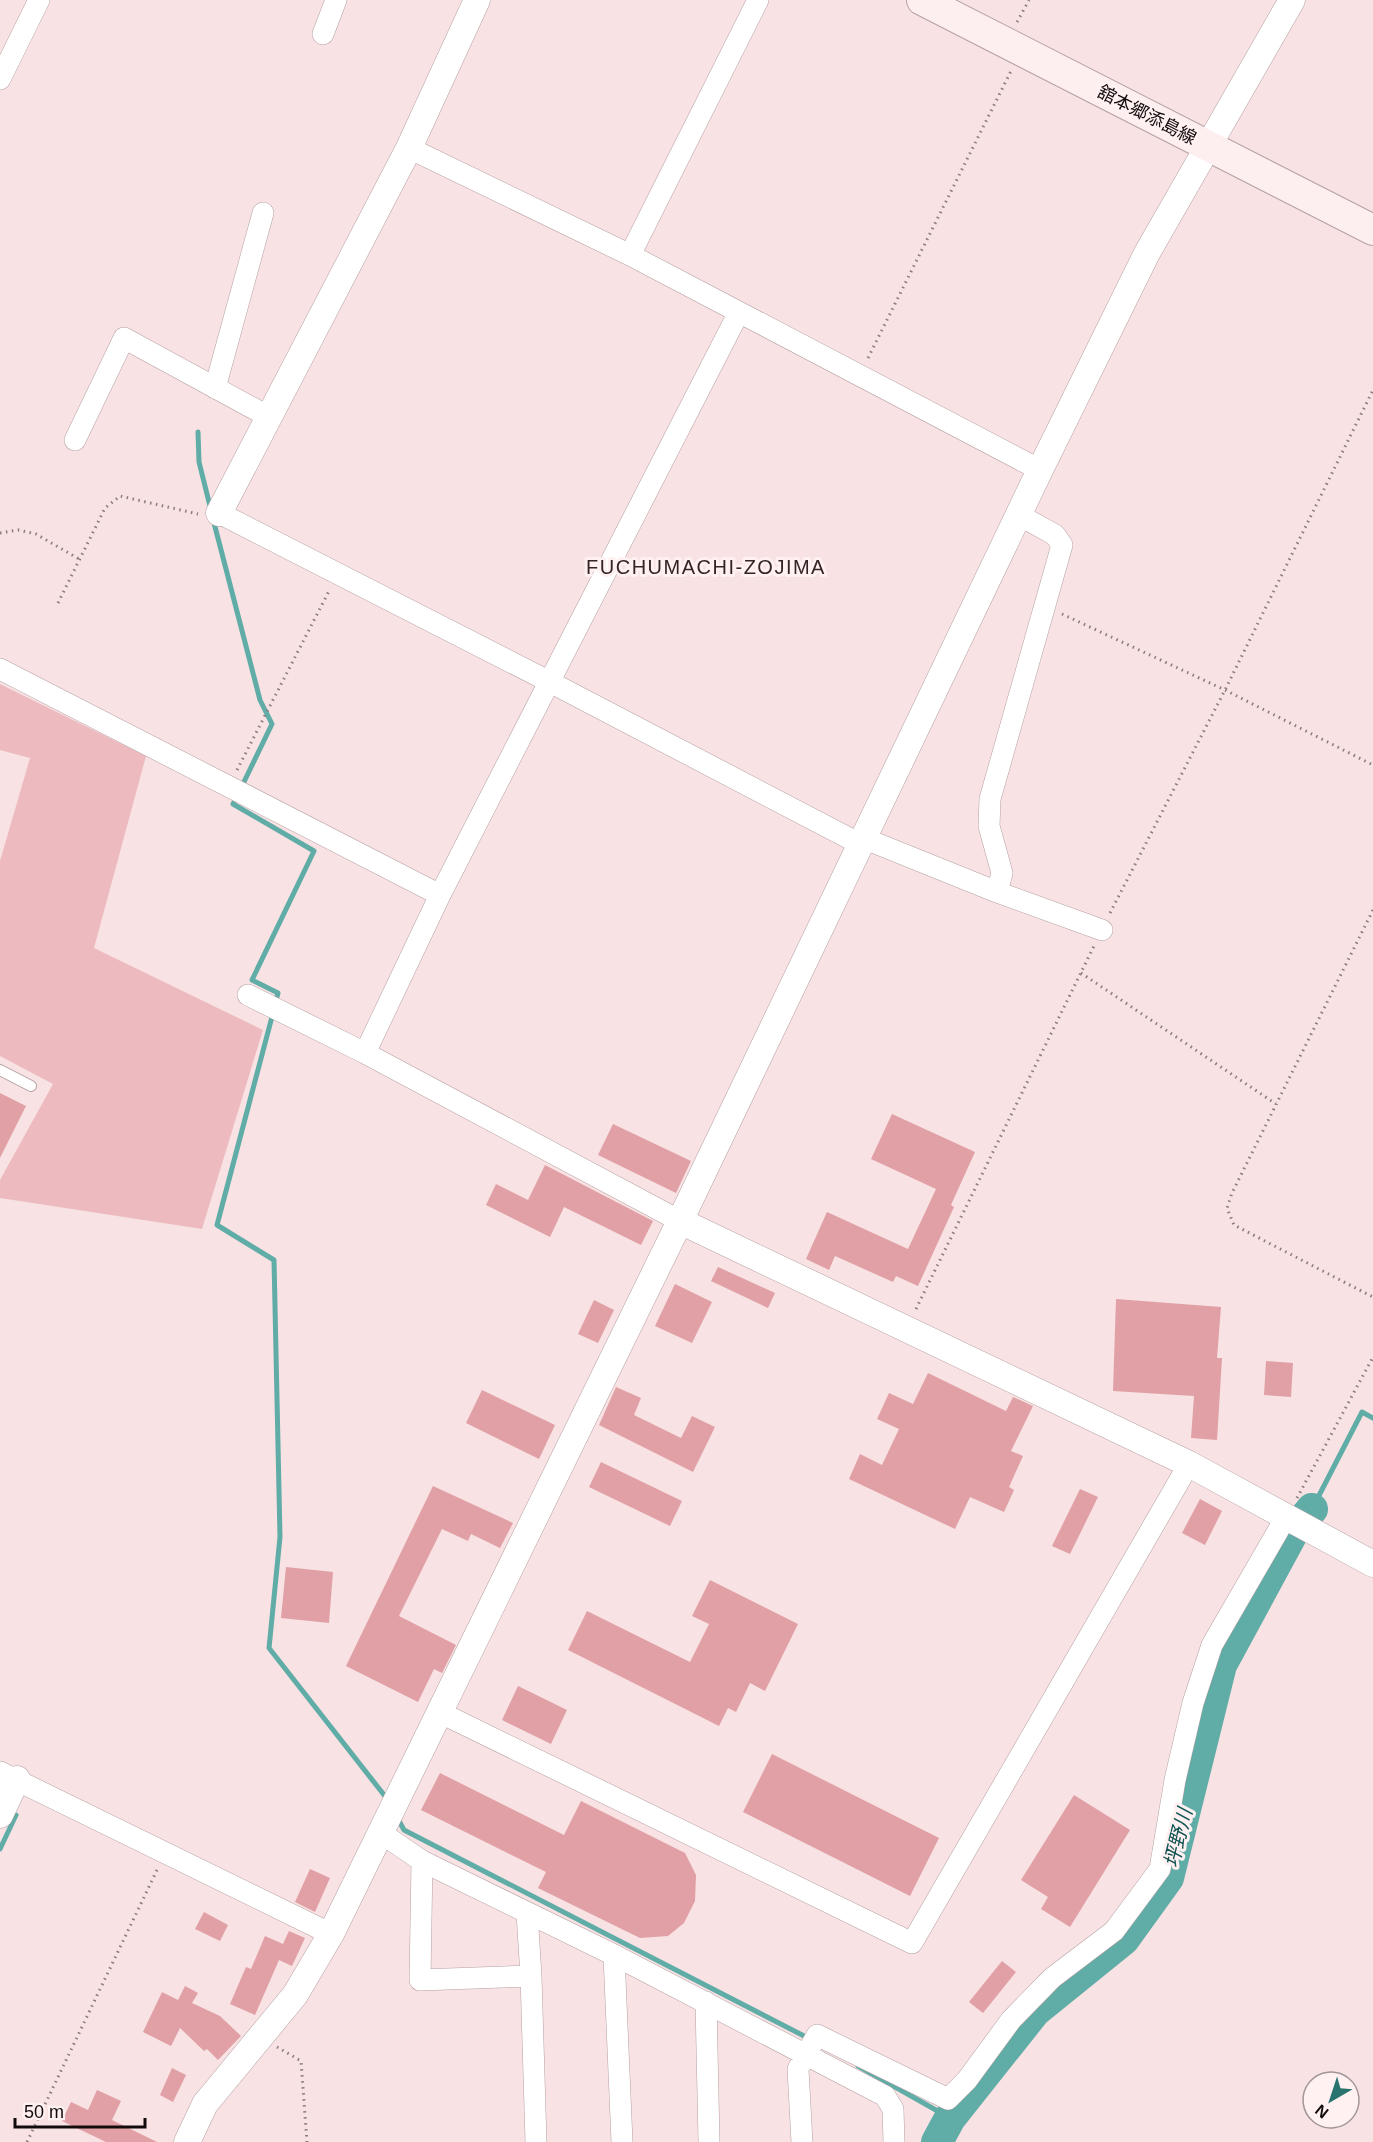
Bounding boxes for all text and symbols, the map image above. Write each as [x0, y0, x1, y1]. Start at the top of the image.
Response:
street label: 舘本郷添島線 [1094, 82, 1200, 148]
district label: FUCHUMACHI-ZOJIMA [586, 556, 826, 578]
water label: 坪野川 [1160, 1804, 1196, 1870]
north arrow [1301, 2070, 1361, 2130]
scale bar [15, 2091, 146, 2129]
text: N [1312, 2101, 1332, 2122]
text: 50 m [24, 2102, 64, 2122]

